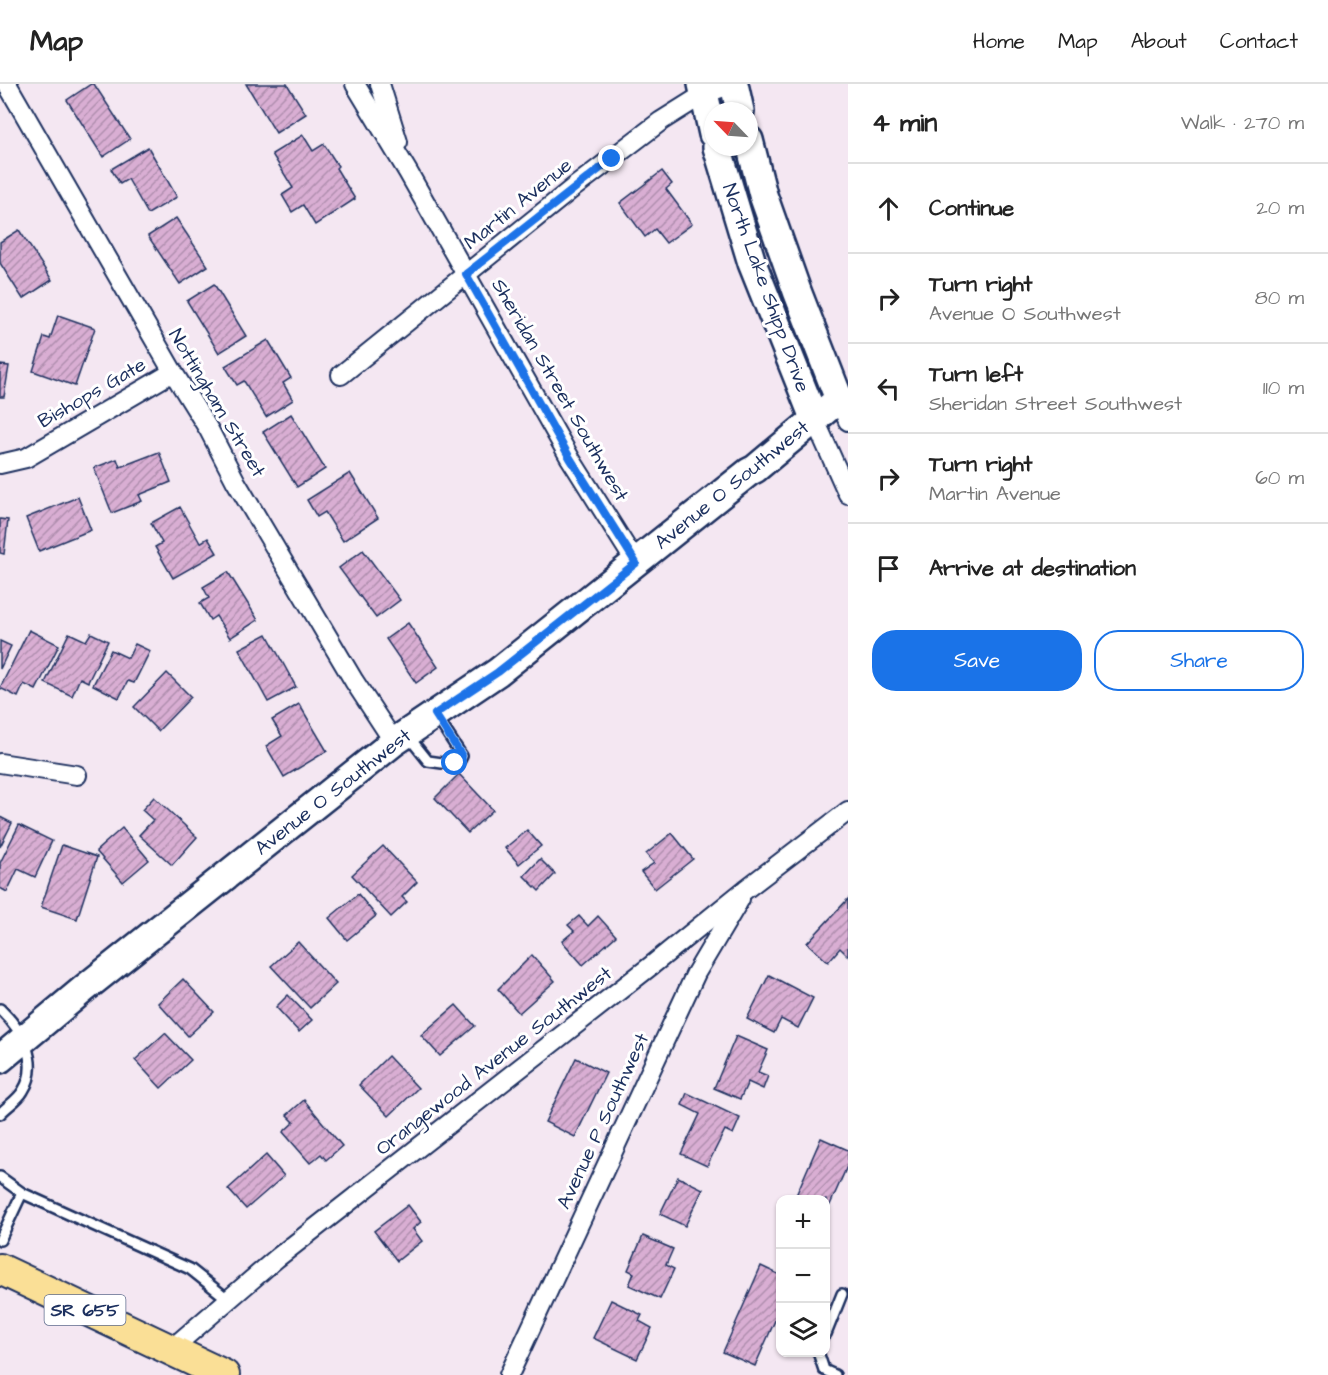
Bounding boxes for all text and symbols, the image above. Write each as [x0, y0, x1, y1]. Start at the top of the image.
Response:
text: Map [30, 22, 83, 61]
text: Home [973, 27, 1025, 56]
text: Map [1058, 27, 1098, 56]
text: About [1131, 27, 1187, 56]
text: Contact [1220, 27, 1298, 56]
north arrow [704, 102, 758, 156]
text: 4 min [872, 105, 937, 141]
text: Walk · 270 m [1181, 109, 1304, 137]
route end [598, 145, 624, 171]
street label: Martin Avenue [458, 152, 578, 256]
street label: North Lake Shipp Drive [715, 180, 817, 396]
icon: ahead [872, 192, 905, 225]
text: Continue [929, 193, 1014, 224]
text: 20 m [1256, 194, 1304, 222]
text: Turn right [929, 269, 1032, 300]
street label: Sheridan Street Southwest [485, 273, 635, 507]
icon: right [872, 282, 905, 315]
text: 80 m [1255, 284, 1304, 312]
text: Avenue O Southwest [929, 300, 1121, 328]
street label: Nottingham Street [161, 324, 272, 483]
street label: Bishops Gate [33, 351, 151, 435]
text: Turn left [929, 359, 1023, 390]
icon: left [872, 372, 905, 405]
text: 110 m [1263, 374, 1304, 402]
text: Sheridan Street Southwest [929, 390, 1182, 418]
street label: Avenue O Southwest [649, 414, 815, 556]
text: Turn right [929, 449, 1032, 480]
icon: right [872, 462, 905, 495]
text: 60 m [1255, 464, 1304, 492]
text: Martin Avenue [929, 480, 1061, 508]
icon: arrive [872, 552, 905, 585]
text: Arrive at destination [929, 553, 1136, 584]
button: Save [872, 630, 1082, 691]
button: Share [1094, 630, 1304, 691]
street label: Avenue O Southwest [249, 722, 417, 862]
route start [441, 749, 467, 775]
street label: Orangewood Avenue Southwest [370, 960, 619, 1163]
street label: Avenue P Southwest [550, 1028, 656, 1214]
map controls [776, 1195, 830, 1357]
button: + [776, 1195, 830, 1249]
button: − [776, 1249, 830, 1303]
road number: SR 655 [44, 1295, 125, 1325]
button: layers [776, 1303, 830, 1357]

